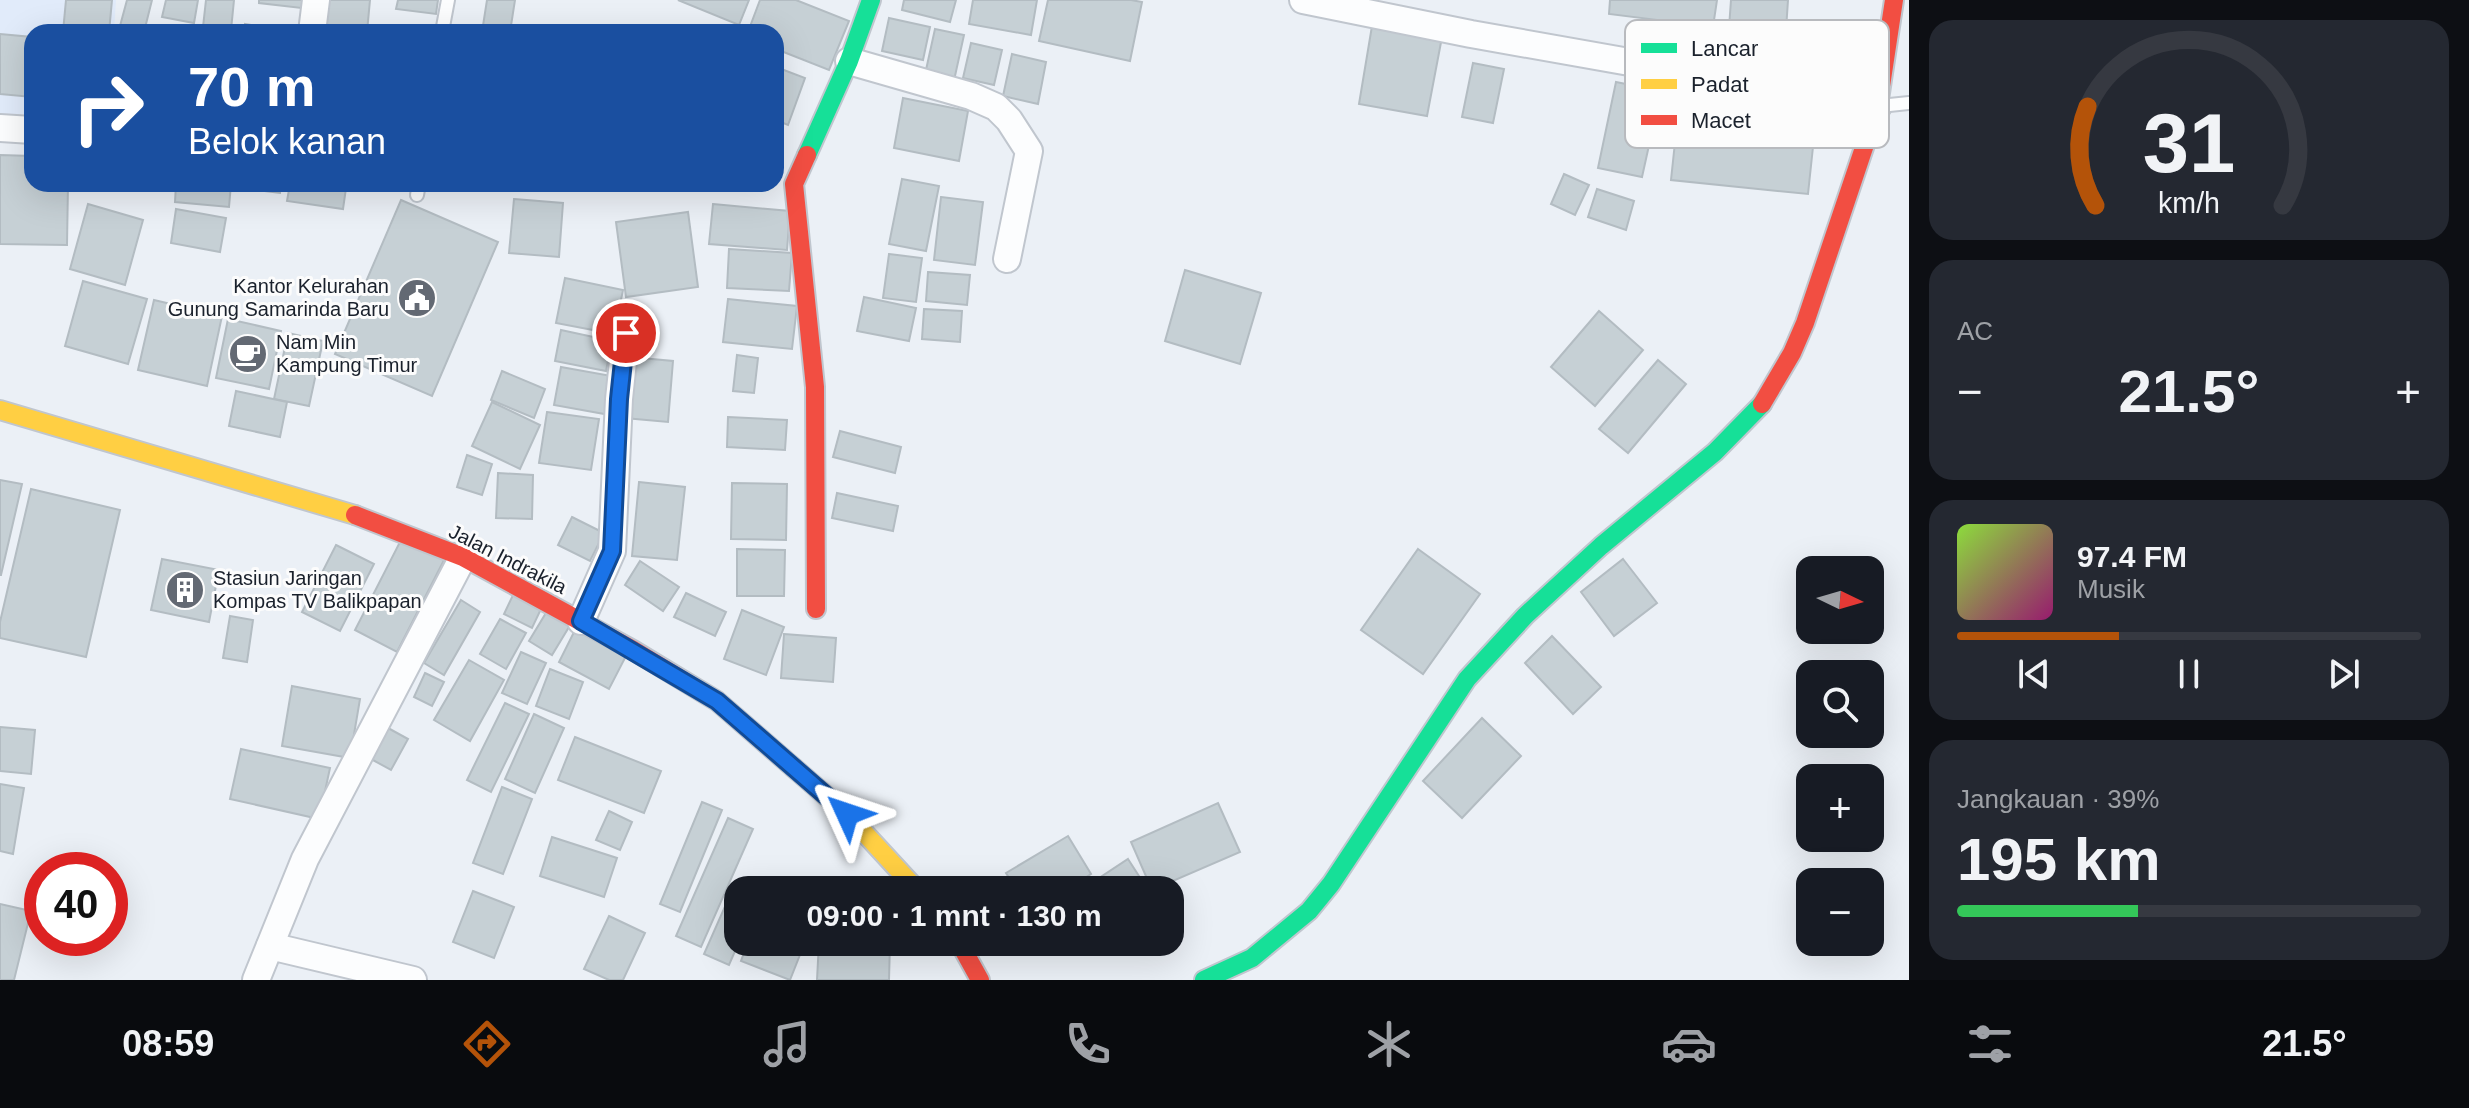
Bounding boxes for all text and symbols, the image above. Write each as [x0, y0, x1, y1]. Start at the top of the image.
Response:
legend [1625, 20, 1889, 148]
text: Lancar [1691, 36, 1758, 61]
text: 70 m [188, 55, 316, 118]
icon: right [56, 56, 160, 160]
text: Padat [1691, 72, 1749, 97]
text: 31 [2143, 97, 2235, 190]
text: Macet [1691, 108, 1751, 133]
text: Belok kanan [188, 121, 386, 162]
text: km/h [2158, 187, 2220, 219]
place label: Kantor Kelurahan Gunung Samarinda Baru [168, 275, 389, 320]
public building icon: Kantor Kelurahan Gunung Samarinda Baru [396, 277, 438, 319]
pin [592, 299, 660, 367]
icon: arrive [604, 311, 648, 355]
text: AC [1957, 316, 1993, 346]
place label: Nam Min Kampung Timur [276, 331, 418, 376]
cafe icon: Nam Min Kampung Timur [227, 333, 269, 375]
text: 21.5° [2119, 358, 2259, 425]
text: − [1957, 367, 1983, 416]
text: + [2395, 367, 2421, 416]
street label: Jalan Indrakila [446, 520, 571, 598]
text: 97.4 FM [2077, 540, 2187, 573]
north arrow [1796, 556, 1884, 644]
map controls [1796, 556, 1884, 956]
place label: Stasiun Jaringan Kompas TV Balikpapan [213, 567, 422, 612]
building icon: Stasiun Jaringan Kompas TV Balikpapan [164, 569, 206, 611]
text: Musik [2077, 574, 2145, 604]
icon: previous [2012, 652, 2056, 696]
icon: pause [2167, 652, 2211, 696]
icon: next [2322, 652, 2366, 696]
button: search [1796, 660, 1884, 748]
button: + [1796, 764, 1884, 852]
position arrow [805, 772, 889, 856]
text: Jangkauan · 39% [1957, 784, 2159, 814]
text: 195 km [1957, 826, 2161, 893]
speed limit sign: 40 [24, 852, 128, 956]
button: − [1796, 868, 1884, 956]
text: 09:00 · 1 mnt · 130 m [806, 899, 1102, 932]
icon: directions [459, 1016, 515, 1072]
icon: music [759, 1016, 815, 1072]
icon: phone [1060, 1016, 1116, 1072]
icon: climate [1361, 1016, 1417, 1072]
icon: car [1661, 1016, 1717, 1072]
icon: filters [1962, 1016, 2018, 1072]
text: 08:59 [122, 1023, 214, 1064]
text: 21.5° [2262, 1023, 2347, 1064]

